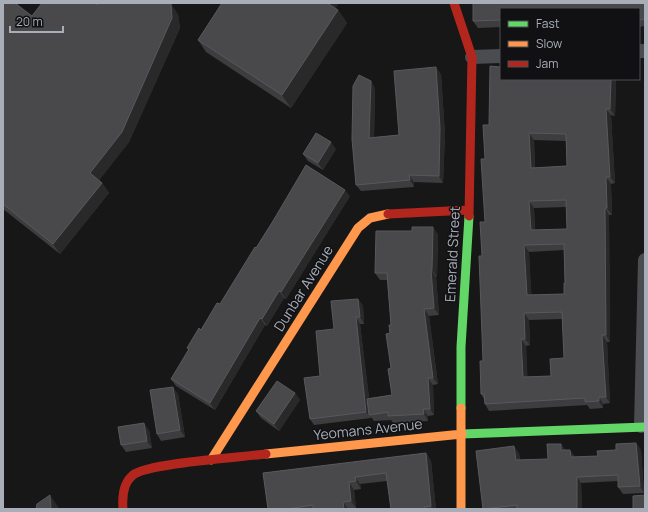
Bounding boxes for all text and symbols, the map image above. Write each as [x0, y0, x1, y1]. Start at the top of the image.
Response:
scale bar [10, 8, 63, 34]
legend [500, 8, 640, 80]
text: 20 m [16, 13, 43, 30]
text: Fast [536, 15, 560, 32]
text: Slow [536, 35, 562, 52]
text: Jam [536, 55, 558, 72]
street label: Emerald Street [440, 205, 464, 302]
street label: Dunbar Avenue [269, 241, 337, 335]
street label: Yeomans Avenue [313, 414, 423, 444]

